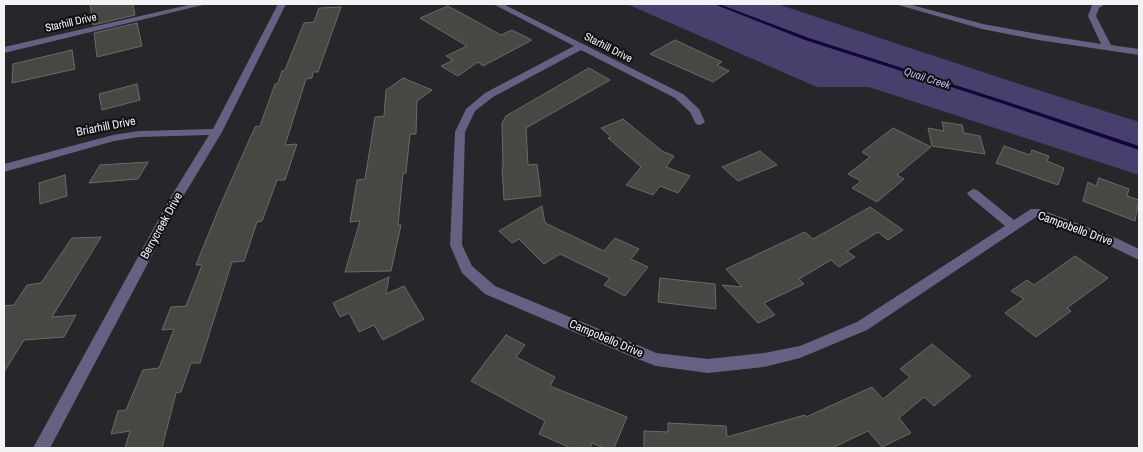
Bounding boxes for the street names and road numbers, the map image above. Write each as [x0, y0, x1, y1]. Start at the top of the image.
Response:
street label: Starhill Drive [44, 11, 98, 35]
street label: Starhill Drive [582, 30, 634, 66]
street label: Briarhill Drive [75, 114, 137, 140]
street label: Berrycreek Drive [138, 190, 186, 262]
street label: Campobello Drive [1036, 209, 1114, 249]
street label: Campobello Drive [567, 317, 645, 361]

